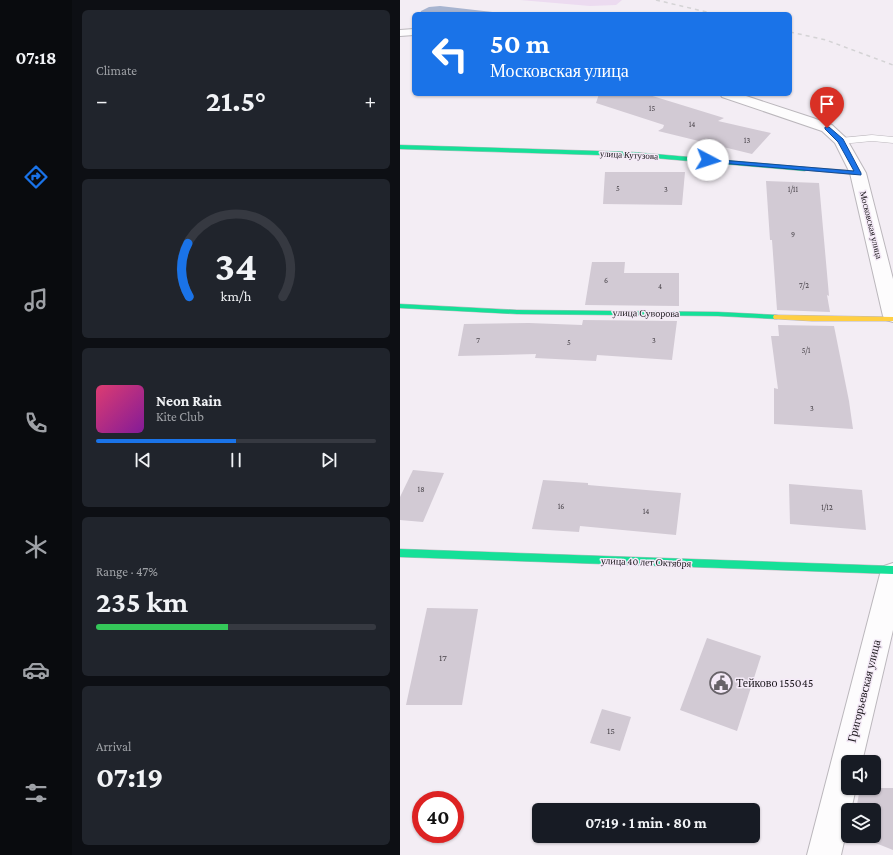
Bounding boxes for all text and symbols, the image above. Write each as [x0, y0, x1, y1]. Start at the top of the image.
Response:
icon: left [424, 28, 476, 80]
text: 50 m [490, 28, 550, 59]
text: 07:18 [15, 48, 57, 68]
text: Московская улица [490, 61, 629, 81]
text: Climate [96, 63, 137, 78]
text: 21.5° [206, 84, 266, 117]
pin [810, 87, 844, 128]
text: − [96, 88, 108, 113]
text: + [364, 88, 376, 113]
icon: arrive [816, 93, 838, 115]
house number: 15 [649, 104, 655, 113]
house number: 14 [689, 120, 695, 129]
house number: 13 [744, 136, 750, 145]
position arrow [687, 139, 729, 181]
street label: улица Кутузова [600, 148, 658, 162]
icon: directions [22, 163, 50, 191]
house number: 5 [616, 184, 620, 193]
house number: 3 [664, 185, 668, 194]
house number: 1/11 [788, 185, 799, 194]
street label: Московская улица [858, 190, 884, 260]
house number: 9 [791, 230, 795, 239]
text: 34 [215, 242, 257, 288]
house number: 6 [604, 276, 608, 285]
house number: 7/2 [799, 281, 809, 290]
house number: 4 [658, 282, 662, 291]
icon: music [22, 286, 50, 314]
text: km/h [221, 287, 252, 303]
street label: улица Суворова [613, 307, 680, 319]
house number: 7 [476, 336, 480, 345]
house number: 3 [652, 336, 656, 345]
house number: 5 [567, 338, 571, 347]
house number: 5/1 [802, 346, 811, 355]
text: Neon Rain [156, 393, 222, 409]
house number: 3 [810, 404, 814, 413]
icon: phone [22, 409, 50, 437]
text: Kite Club [156, 409, 204, 424]
icon: previous [132, 449, 154, 471]
icon: pause [225, 449, 247, 471]
icon: next [318, 449, 340, 471]
house number: 18 [418, 485, 424, 494]
house number: 16 [558, 502, 564, 511]
house number: 1/12 [821, 503, 833, 512]
house number: 14 [643, 507, 649, 516]
icon: climate [22, 533, 50, 561]
street label: улица 40 лет Октября [601, 555, 692, 569]
text: Range · 47% [96, 564, 158, 579]
text: 235 km [96, 585, 188, 618]
street label: Григорьевская улица [844, 638, 884, 744]
house number: 17 [439, 652, 447, 663]
icon: car [22, 656, 50, 684]
public building icon: Тейково 155045 [708, 670, 734, 696]
place label: Тейково 155045 [736, 676, 813, 690]
house number: 15 [607, 725, 615, 736]
text: Arrival [96, 739, 131, 754]
map controls [841, 755, 881, 843]
button: sound [841, 755, 881, 795]
text: 07:19 [96, 760, 163, 793]
icon: filters [22, 779, 50, 807]
speed limit sign: 40 [412, 791, 464, 843]
button: layers [841, 803, 881, 843]
text: 07:19 · 1 min · 80 m [585, 815, 707, 831]

